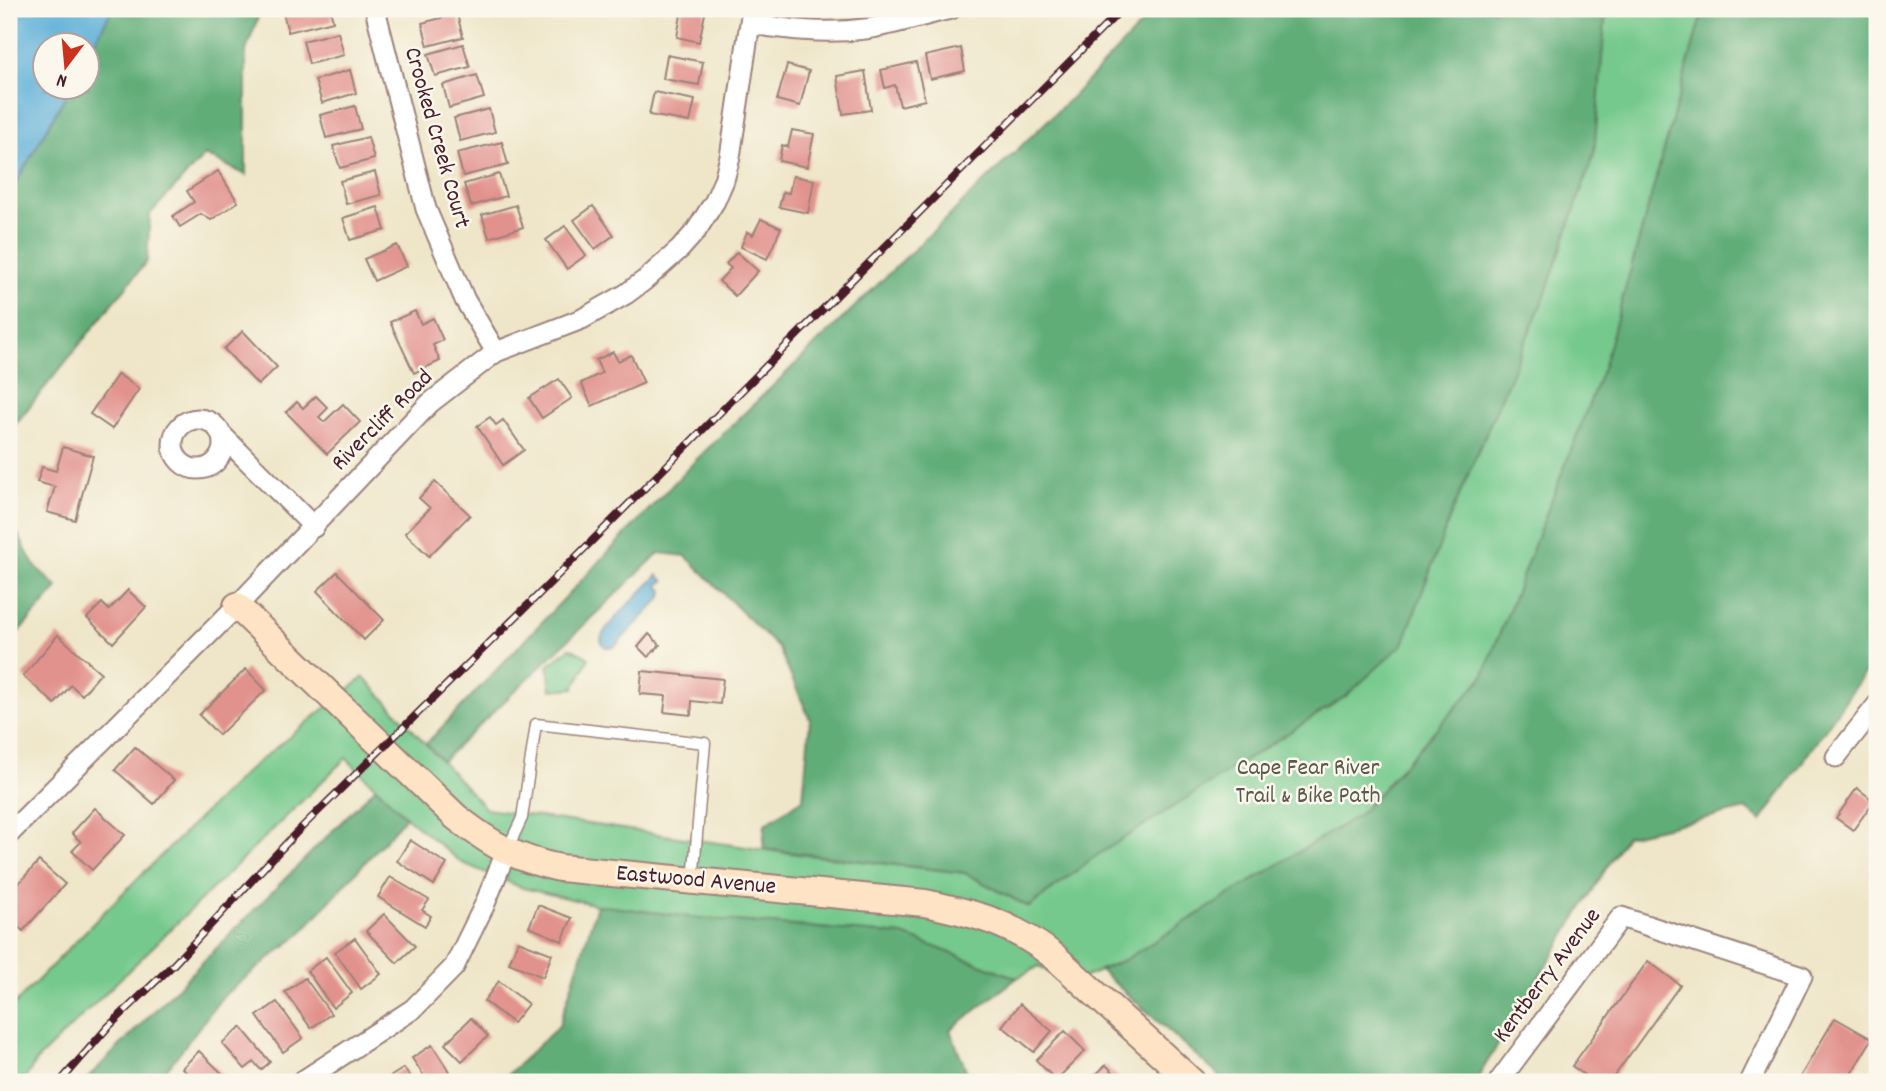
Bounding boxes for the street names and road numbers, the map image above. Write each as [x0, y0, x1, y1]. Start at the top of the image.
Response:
street label: Crooked Creek Court [394, 43, 478, 233]
street label: Rivercliff Road [324, 362, 442, 480]
street label: Eastwood Avenue [615, 857, 777, 905]
street label: Kentberry Avenue [1486, 901, 1610, 1051]

